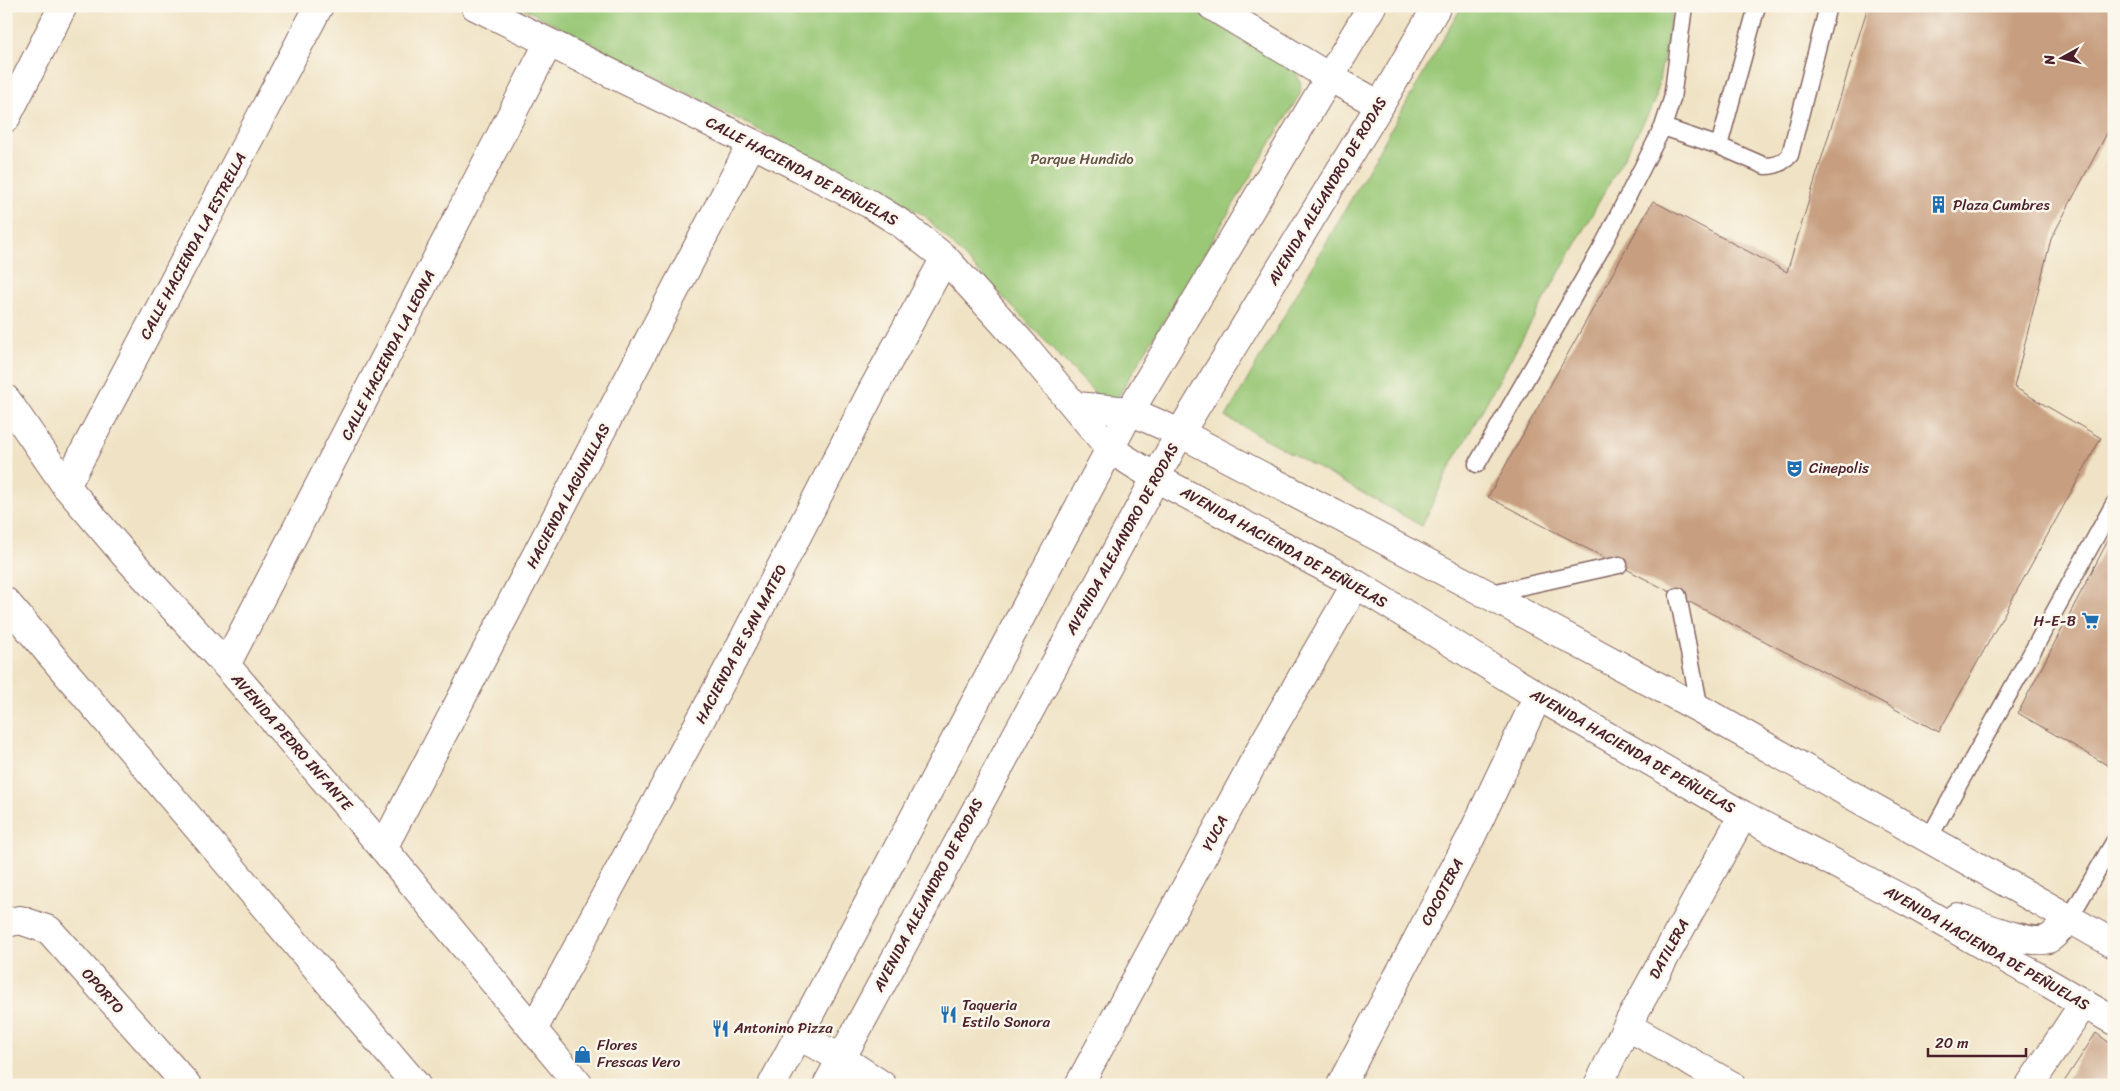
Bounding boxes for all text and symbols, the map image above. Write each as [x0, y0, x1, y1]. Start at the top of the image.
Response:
north arrow [2038, 32, 2088, 82]
text: N [2037, 53, 2063, 67]
street label: AVENIDA ALEJANDRO DE RODAS [1260, 92, 1394, 291]
street label: CALLE HACIENDA DE PEÑUELAS [701, 109, 903, 233]
park label: Parque Hundido [1030, 146, 1134, 172]
street label: CALLE HACIENDA LA ESTRELLA [132, 148, 254, 344]
place label: Plaza Cumbres [1953, 192, 2050, 218]
building icon: Plaza Cumbres [1929, 195, 1949, 215]
street label: CALLE HACIENDA LA LEONA [334, 265, 442, 445]
street label: HACIENDA LAGUNILLAS [519, 418, 618, 573]
street label: AVENIDA ALEJANDRO DE RODAS [1058, 438, 1186, 641]
place label: Cinepolis [1809, 455, 1869, 481]
theatre icon: Cinepolis [1785, 458, 1805, 478]
street label: AVENIDA HACIENDA DE PEÑUELAS [1175, 479, 1393, 615]
street label: HACIENDA DE SAN MATEO [688, 560, 794, 728]
place label: H-E-B [2034, 608, 2076, 634]
supermarket icon: H-E-B [2080, 611, 2100, 631]
street label: AVENIDA PEDRO INFANTE [224, 667, 360, 818]
street label: AVENIDA HACIENDA DE PEÑUELAS [1524, 681, 1741, 821]
street label: AVENIDA ALEJANDRO DE RODAS [865, 794, 990, 997]
street label: YUCA [1195, 810, 1235, 856]
street label: COCOTERA [1413, 854, 1471, 930]
street label: AVENIDA HACIENDA DE PEÑUELAS [1878, 878, 2095, 1018]
street label: DATILERA [1642, 914, 1696, 984]
street label: OPORTO [75, 962, 131, 1020]
place label: Taqueria Estilo Sonora [962, 992, 1050, 1035]
restaurant icon: Taqueria Estilo Sonora [938, 1004, 958, 1024]
place label: Antonino Pizza [733, 1015, 833, 1041]
restaurant icon: Antonino Pizza [710, 1018, 730, 1038]
scale bar [1928, 1026, 2025, 1058]
text: 20 m [1935, 1030, 1969, 1056]
place label: Flores Frescas Vero [597, 1032, 681, 1075]
shop icon: Flores Frescas Vero [573, 1044, 593, 1064]

